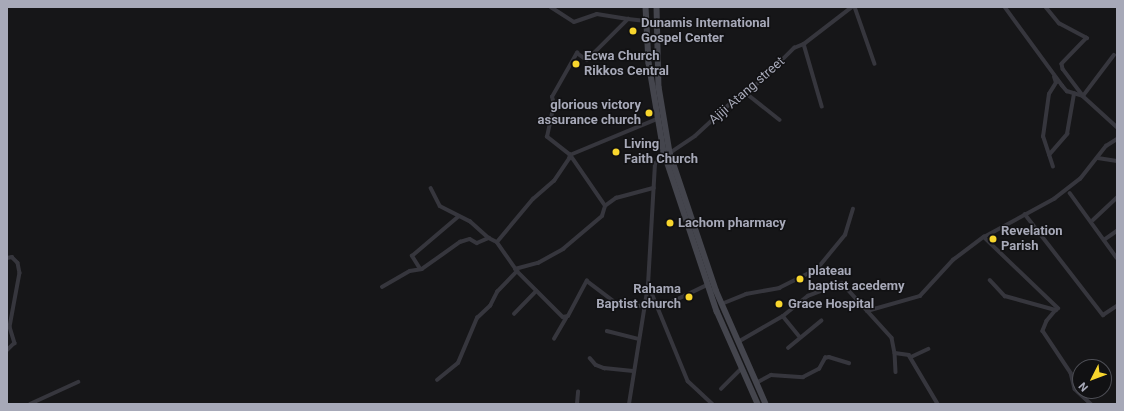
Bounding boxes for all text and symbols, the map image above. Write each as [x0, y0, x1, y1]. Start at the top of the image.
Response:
place label: Dunamis International Gospel Center [641, 16, 770, 47]
marker: Dunamis International Gospel Center [628, 26, 638, 36]
place label: Ecwa Church Rikkos Central [584, 49, 669, 80]
street label: Ajiji Atang street [706, 54, 788, 128]
marker: Ecwa Church Rikkos Central [571, 59, 581, 69]
place label: glorious victory assurance church [538, 98, 641, 129]
marker: glorious victory assurance church [644, 108, 654, 118]
place label: Living Faith Church [624, 137, 698, 168]
marker: Living Faith Church [611, 147, 621, 157]
place label: Lachom pharmacy [678, 215, 786, 231]
marker: Lachom pharmacy [665, 218, 675, 228]
place label: Revelation Parish [1001, 224, 1063, 255]
marker: Revelation Parish [988, 234, 998, 244]
place label: plateau baptist acedemy [808, 264, 905, 295]
marker: plateau baptist acedemy [795, 274, 805, 284]
place label: Rahama Baptist church [596, 282, 681, 313]
marker: Rahama Baptist church [684, 292, 694, 302]
place label: Grace Hospital [788, 296, 874, 312]
marker: Grace Hospital [773, 298, 785, 310]
north arrow [1072, 359, 1112, 399]
text: N [1076, 379, 1091, 394]

